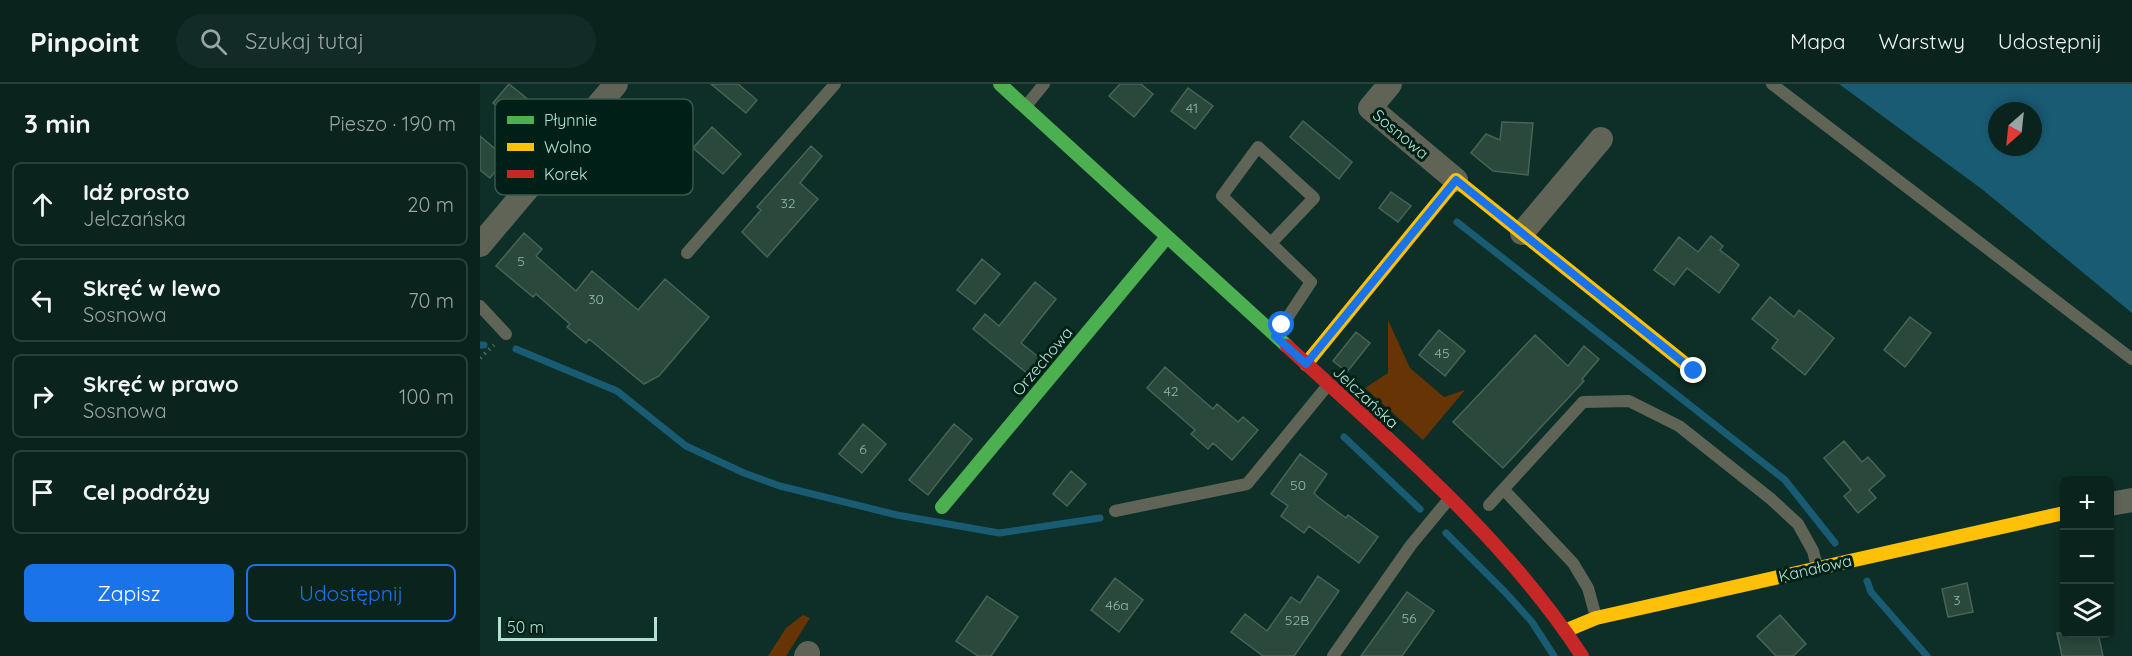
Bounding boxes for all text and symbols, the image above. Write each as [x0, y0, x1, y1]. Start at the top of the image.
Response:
search box [176, 14, 596, 68]
text: Pinpoint [30, 24, 140, 59]
icon: search [197, 25, 230, 58]
text: Szukaj tutaj [245, 27, 364, 55]
text: Mapa [1790, 28, 1845, 54]
text: Warstwy [1878, 28, 1965, 54]
text: Udostępnij [1998, 28, 2102, 54]
legend [495, 99, 693, 195]
house number: 41 [1186, 99, 1198, 117]
north arrow [1988, 102, 2042, 156]
street label: Sosnowa [1369, 105, 1433, 163]
text: 3 min [24, 107, 91, 140]
text: Płynnie [544, 110, 597, 130]
text: Pieszo · 190 m [329, 111, 456, 136]
text: Wolno [544, 137, 591, 157]
text: Korek [544, 164, 588, 184]
text: Idź prosto [83, 178, 190, 206]
icon: ahead [26, 188, 59, 221]
text: 20 m [407, 192, 454, 217]
house number: 32 [780, 194, 796, 212]
text: Jelczańska [83, 206, 186, 231]
house number: 5 [517, 252, 525, 270]
text: Skręć w lewo [83, 274, 221, 302]
icon: left [26, 284, 59, 317]
text: 70 m [408, 288, 454, 313]
house number: 30 [588, 290, 604, 308]
text: Sosnowa [83, 302, 167, 327]
route start [1268, 311, 1294, 337]
street label: Orzechowa [1007, 322, 1077, 400]
house number: 45 [1434, 344, 1450, 362]
route end [1680, 357, 1706, 383]
street label: Jelczańska [1329, 362, 1403, 432]
text: Skręć w prawo [83, 370, 239, 398]
icon: right [26, 380, 59, 413]
house number: 42 [1163, 382, 1179, 400]
text: 100 m [399, 384, 454, 409]
text: Sosnowa [83, 398, 167, 423]
house number: 6 [859, 440, 867, 458]
icon: arrive [26, 476, 59, 509]
house number: 50 [1290, 476, 1306, 494]
map controls [2060, 476, 2114, 638]
button: + [2060, 476, 2114, 530]
text: Cel podróży [83, 478, 210, 506]
button: − [2060, 530, 2114, 584]
street label: Kanałowa [1776, 550, 1854, 586]
button: Zapisz [24, 564, 234, 622]
button: Udostępnij [246, 564, 456, 622]
button: layers [2060, 584, 2114, 638]
house number: 3 [1953, 591, 1961, 609]
house number: 46a [1105, 596, 1129, 614]
house number: 56 [1401, 609, 1417, 627]
house number: 52B [1285, 611, 1309, 629]
scale bar [498, 614, 657, 642]
text: 50 m [507, 617, 544, 637]

